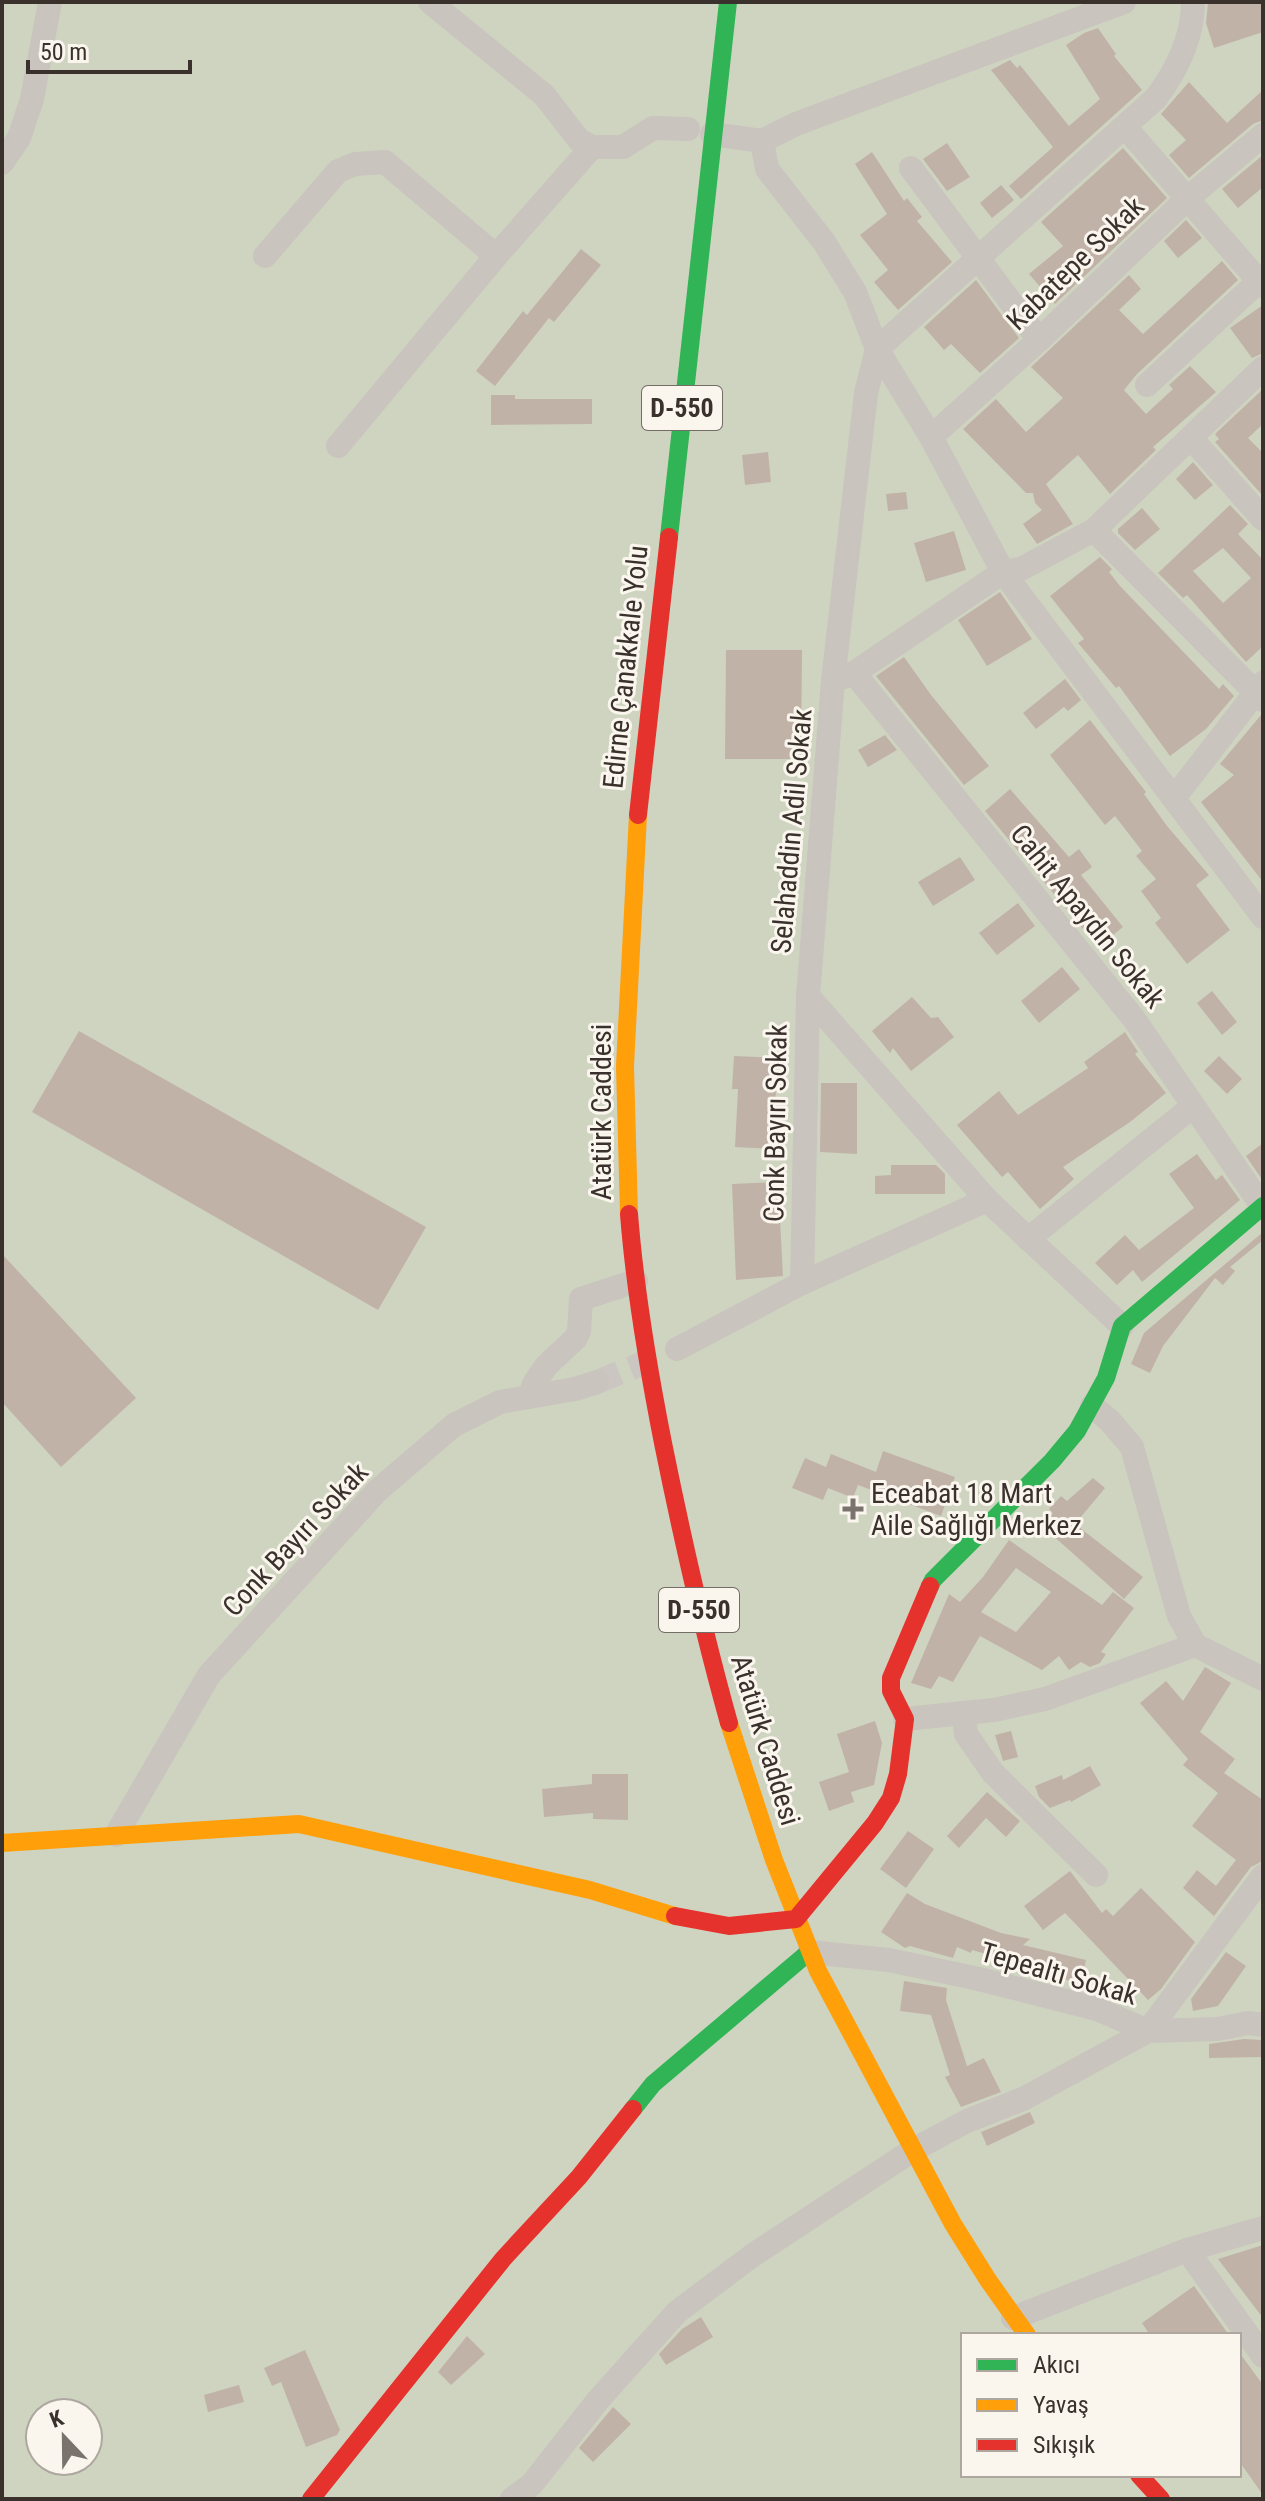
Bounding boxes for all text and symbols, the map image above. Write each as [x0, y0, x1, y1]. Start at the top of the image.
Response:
scale bar [28, 24, 190, 74]
text: 50 m [40, 38, 87, 66]
street label: Kabatepe Sokak [1000, 189, 1151, 337]
road number: D-550 [642, 386, 722, 430]
street label: Edirne Çanakkale Yolu [596, 544, 655, 790]
street label: Selahaddin Adil Sokak [764, 707, 819, 955]
street label: Cahit Apaydın Sokak [1004, 818, 1172, 1015]
street label: Conk Bayırı Sokak [757, 1023, 794, 1222]
street label: Atatürk Caddesi [585, 1024, 618, 1200]
street label: Conk Bayırı Sokak [216, 1455, 375, 1623]
place label: Eceabat 18 Mart Aile Sağlığı Merkez [871, 1477, 1082, 1542]
marker: Eceabat 18 Mart Aile Sağlığı Merkez [842, 1498, 864, 1520]
road number: D-550 [659, 1588, 739, 1632]
street label: Atatürk Caddesi [724, 1651, 807, 1829]
street label: Tepealtı Sokak [977, 1935, 1141, 2012]
legend [961, 2333, 1241, 2477]
text: Akıcı [1033, 2351, 1080, 2379]
text: Yavaş [1033, 2391, 1089, 2419]
north arrow [24, 2397, 104, 2477]
text: K [46, 2405, 68, 2433]
text: Sıkışık [1033, 2431, 1095, 2459]

